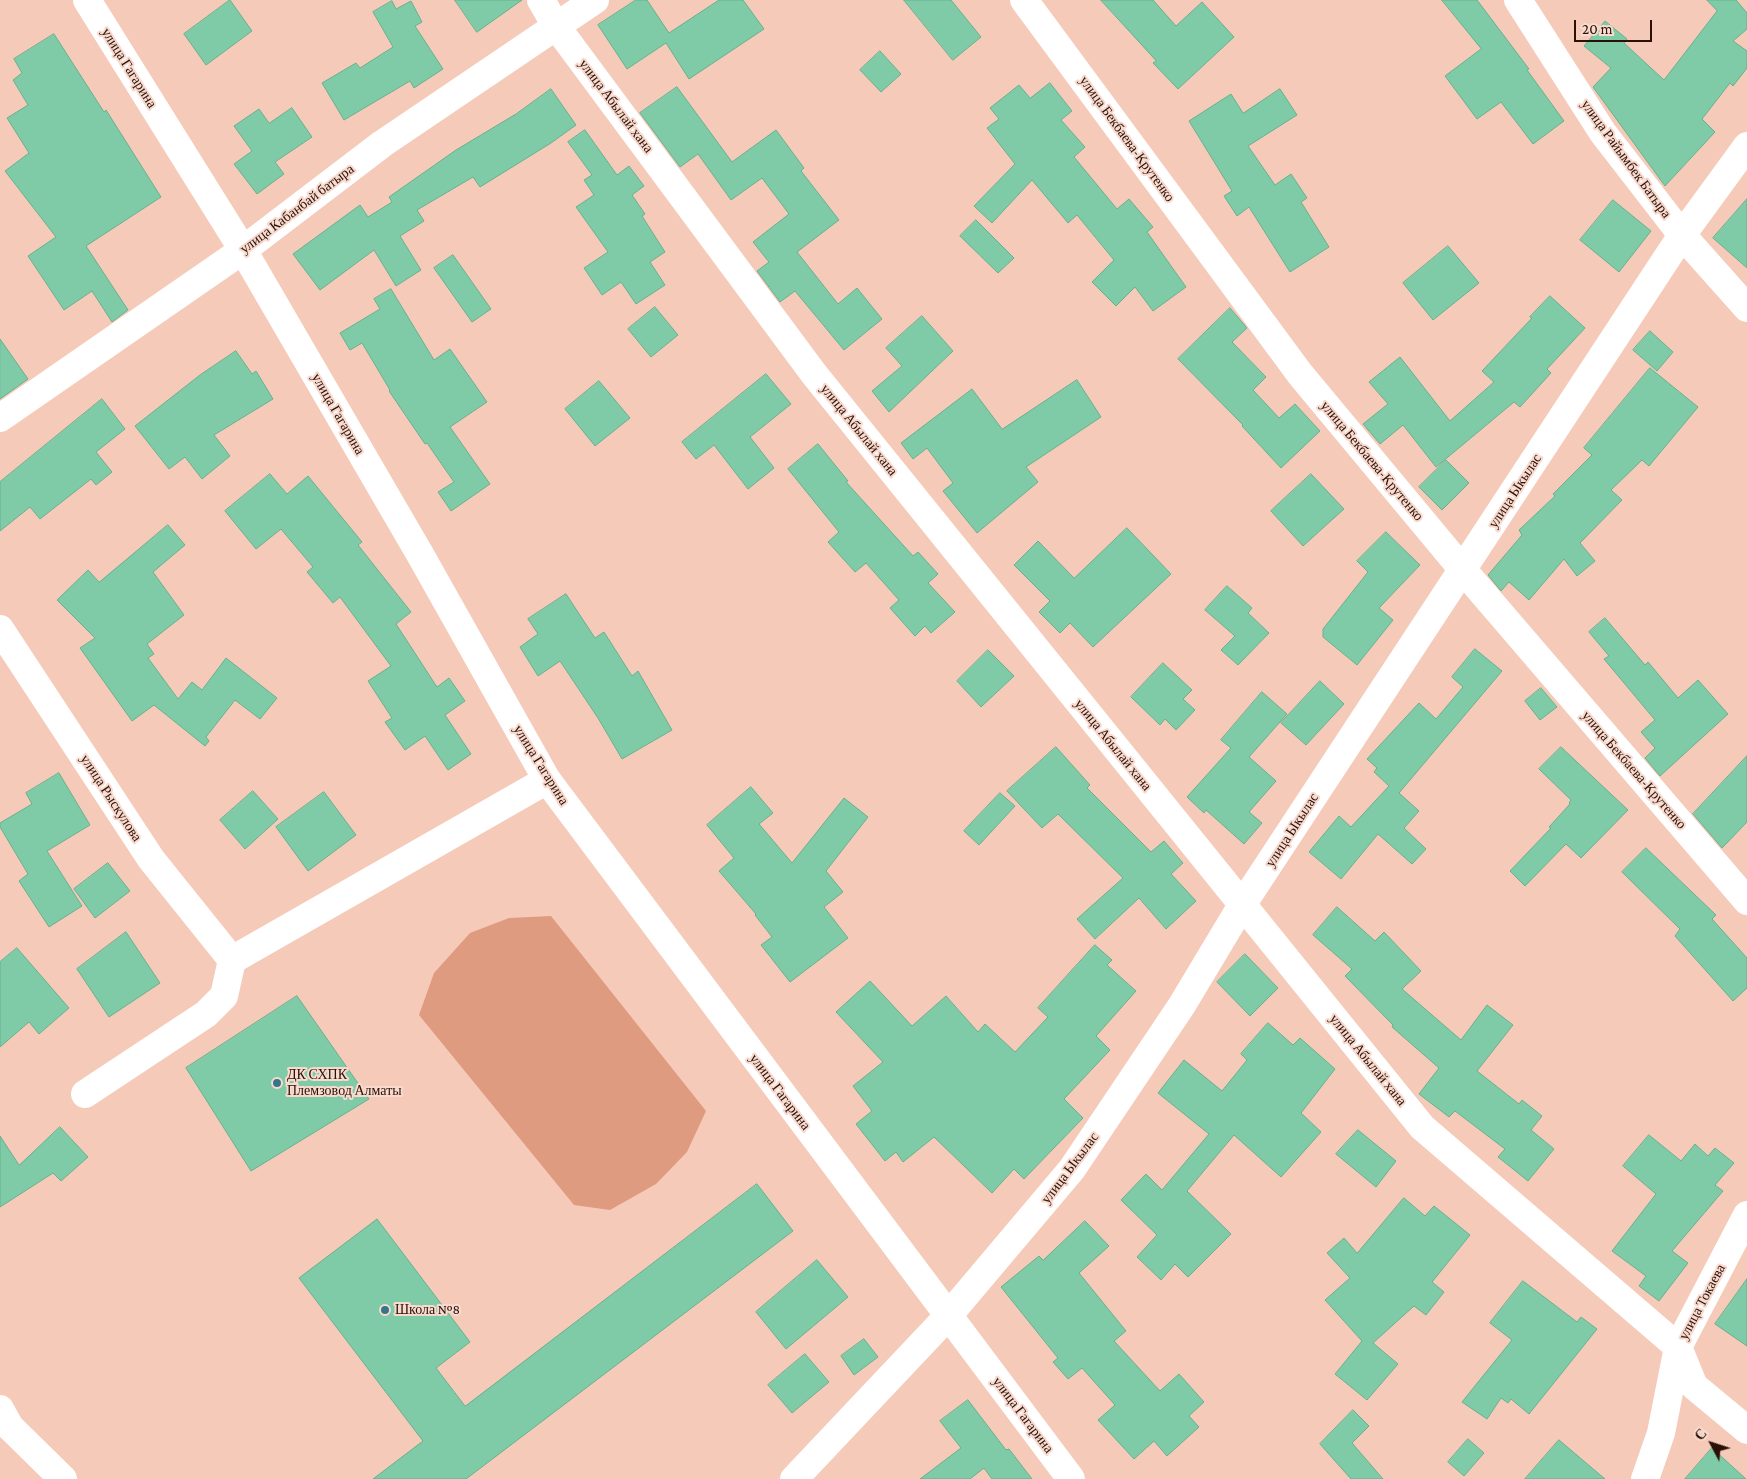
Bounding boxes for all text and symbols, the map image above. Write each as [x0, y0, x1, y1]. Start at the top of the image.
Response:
scale bar [1577, 10, 1654, 42]
text: 20 m [1582, 21, 1613, 37]
street label: улица Гагарина [98, 25, 160, 111]
street label: улица Абылай хана [575, 56, 657, 156]
street label: улица Бекбаева-Крутенко [1076, 73, 1178, 205]
street label: улица Райымбек Батыра [1577, 97, 1675, 221]
street label: улица Кабанбай батыра [237, 161, 357, 257]
street label: улица Гагарина [308, 370, 368, 458]
street label: улица Абылай хана [817, 381, 901, 479]
street label: улица Бекбаева-Крутенко [1317, 398, 1427, 524]
street label: улица Ыкылас [1485, 451, 1545, 531]
street label: улица Абылай хана [1071, 696, 1155, 794]
street label: улица Бекбаева-Крутенко [1578, 707, 1690, 833]
street label: улица Гагарина [510, 722, 572, 808]
street label: улица Рыскулова [77, 751, 145, 845]
street label: улица Ыкылас [1262, 790, 1322, 870]
street label: улица Абылай хана [1326, 1011, 1410, 1109]
street label: улица Гагарина [746, 1050, 814, 1134]
place label: ДК СХПК Племзовод Алматы [287, 1067, 402, 1100]
marker: ДК СХПК Племзовод Алматы [271, 1077, 283, 1089]
street label: улица Ыкылас [1038, 1129, 1102, 1207]
street label: улица Токаева [1675, 1261, 1729, 1343]
place label: Школа №8 [395, 1302, 460, 1318]
marker: Школа №8 [379, 1304, 391, 1316]
street label: улица Гагарина [989, 1373, 1057, 1457]
north arrow [1687, 1419, 1737, 1469]
text: С [1691, 1425, 1710, 1443]

